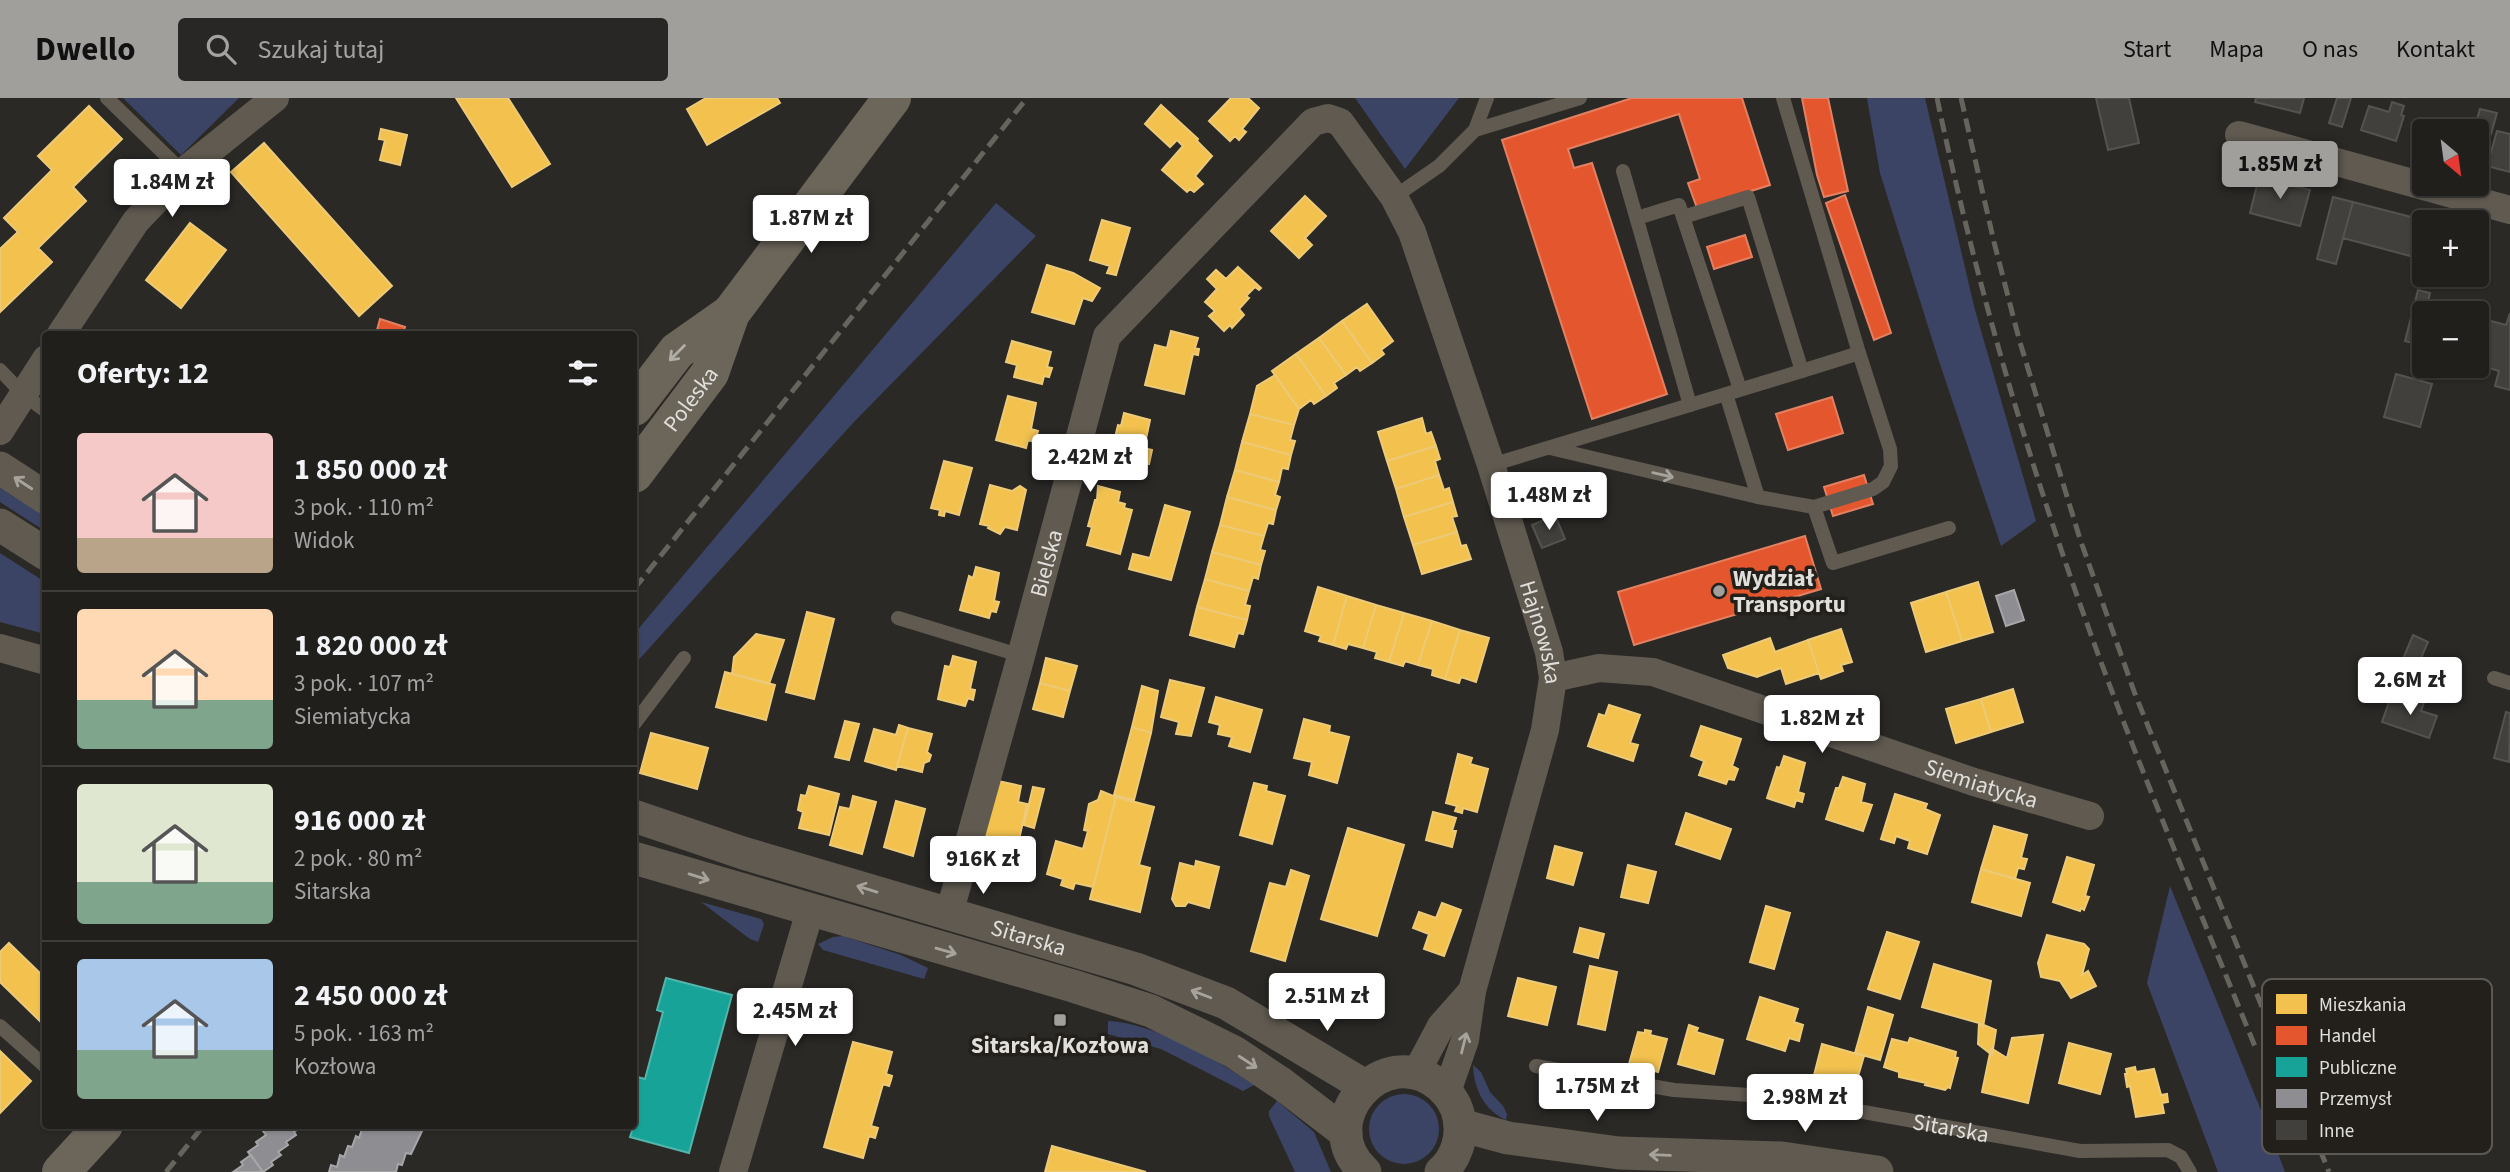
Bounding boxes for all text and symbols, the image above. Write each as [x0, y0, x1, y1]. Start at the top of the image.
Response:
search box [178, 18, 668, 81]
text: Dwello [35, 26, 136, 73]
icon: search [202, 30, 240, 68]
text: Szukaj tutaj [258, 31, 384, 68]
text: Start [2123, 32, 2171, 67]
text: Mapa [2209, 32, 2264, 67]
text: O nas [2302, 32, 2358, 67]
text: Kontakt [2396, 32, 2475, 67]
north arrow [2412, 119, 2488, 196]
map controls [2412, 119, 2489, 378]
pin: 1.85M zł [2208, 141, 2352, 201]
text: 1.85M zł [2238, 147, 2322, 180]
pin: 1.84M zł [100, 159, 244, 219]
text: 1.84M zł [130, 165, 214, 198]
pin: 1.87M zł [739, 195, 883, 255]
text: 1.87M zł [769, 201, 853, 234]
button: + [2412, 210, 2489, 287]
button: − [2412, 301, 2489, 378]
one-way arrow [668, 345, 685, 362]
text: Oferty: 12 [77, 352, 209, 395]
icon: filters [564, 354, 602, 392]
street label: Poleska [655, 359, 727, 439]
pin: 2.42M zł [1018, 434, 1162, 494]
text: 2.42M zł [1048, 440, 1132, 473]
text: 1 850 000 zł [294, 448, 447, 491]
icon: home [133, 461, 217, 545]
one-way arrow [1651, 469, 1674, 482]
pin: 1.48M zł [1477, 472, 1621, 532]
one-way arrow [13, 475, 33, 489]
text: 1.48M zł [1507, 478, 1591, 511]
text: 3 pok. · 110 m² [294, 491, 434, 524]
text: Widok [294, 524, 354, 557]
street label: Bielska [1022, 526, 1071, 601]
place label: Wydział Transportu [1733, 562, 1846, 621]
street label: Hajnowska [1511, 576, 1570, 686]
marker: Wydział Transportu [1711, 583, 1727, 599]
text: 1 820 000 zł [294, 624, 447, 667]
icon: home [133, 637, 217, 721]
pin: 2.6M zł [2345, 658, 2475, 717]
text: 2.6M zł [2374, 663, 2446, 696]
text: 3 pok. · 107 m² [294, 667, 434, 700]
pin: 1.82M zł [1750, 696, 1894, 755]
text: Siemiatycka [294, 700, 411, 733]
text: 1.82M zł [1780, 701, 1864, 734]
street label: Siemiatycka [1920, 750, 2042, 817]
text: 916 000 zł [294, 799, 426, 842]
icon: home [133, 812, 217, 896]
pin: 916K zł [918, 836, 1048, 896]
text: 2 pok. · 80 m² [294, 842, 423, 875]
text: 916K zł [946, 842, 1020, 875]
one-way arrow [688, 872, 710, 885]
text: Sitarska [294, 875, 371, 908]
one-way arrow [857, 882, 879, 895]
street label: Sitarska [987, 911, 1070, 965]
one-way arrow [935, 945, 957, 958]
text: 2 450 000 zł [294, 974, 447, 1017]
pin: 2.51M zł [1255, 974, 1399, 1033]
text: 2.51M zł [1285, 979, 1369, 1012]
legend [2262, 979, 2492, 1154]
one-way arrow [1191, 986, 1213, 999]
icon: home [133, 987, 217, 1071]
pin: 2.45M zł [723, 988, 867, 1048]
text: Mieszkania [2319, 992, 2406, 1019]
text: 2.45M zł [753, 994, 837, 1027]
marker: Sitarska/Kozłowa [1052, 1012, 1068, 1028]
text: 5 pok. · 163 m² [294, 1017, 434, 1050]
text: Handel [2319, 1023, 2376, 1050]
place label: Sitarska/Kozłowa [971, 1029, 1149, 1062]
one-way arrow [1458, 1032, 1471, 1055]
text: Kozłowa [294, 1050, 376, 1083]
one-way arrow [1238, 1055, 1258, 1069]
text: Publiczne [2319, 1055, 2397, 1082]
pin: 1.75M zł [1525, 1063, 1669, 1123]
text: 1.75M zł [1555, 1069, 1639, 1102]
pin: 2.98M zł [1733, 1074, 1877, 1134]
text: 2.98M zł [1763, 1080, 1847, 1113]
text: Przemysł [2319, 1086, 2392, 1113]
street label: Sitarska [1910, 1105, 1992, 1151]
text: Inne [2319, 1118, 2354, 1145]
one-way arrow [1649, 1148, 1672, 1161]

